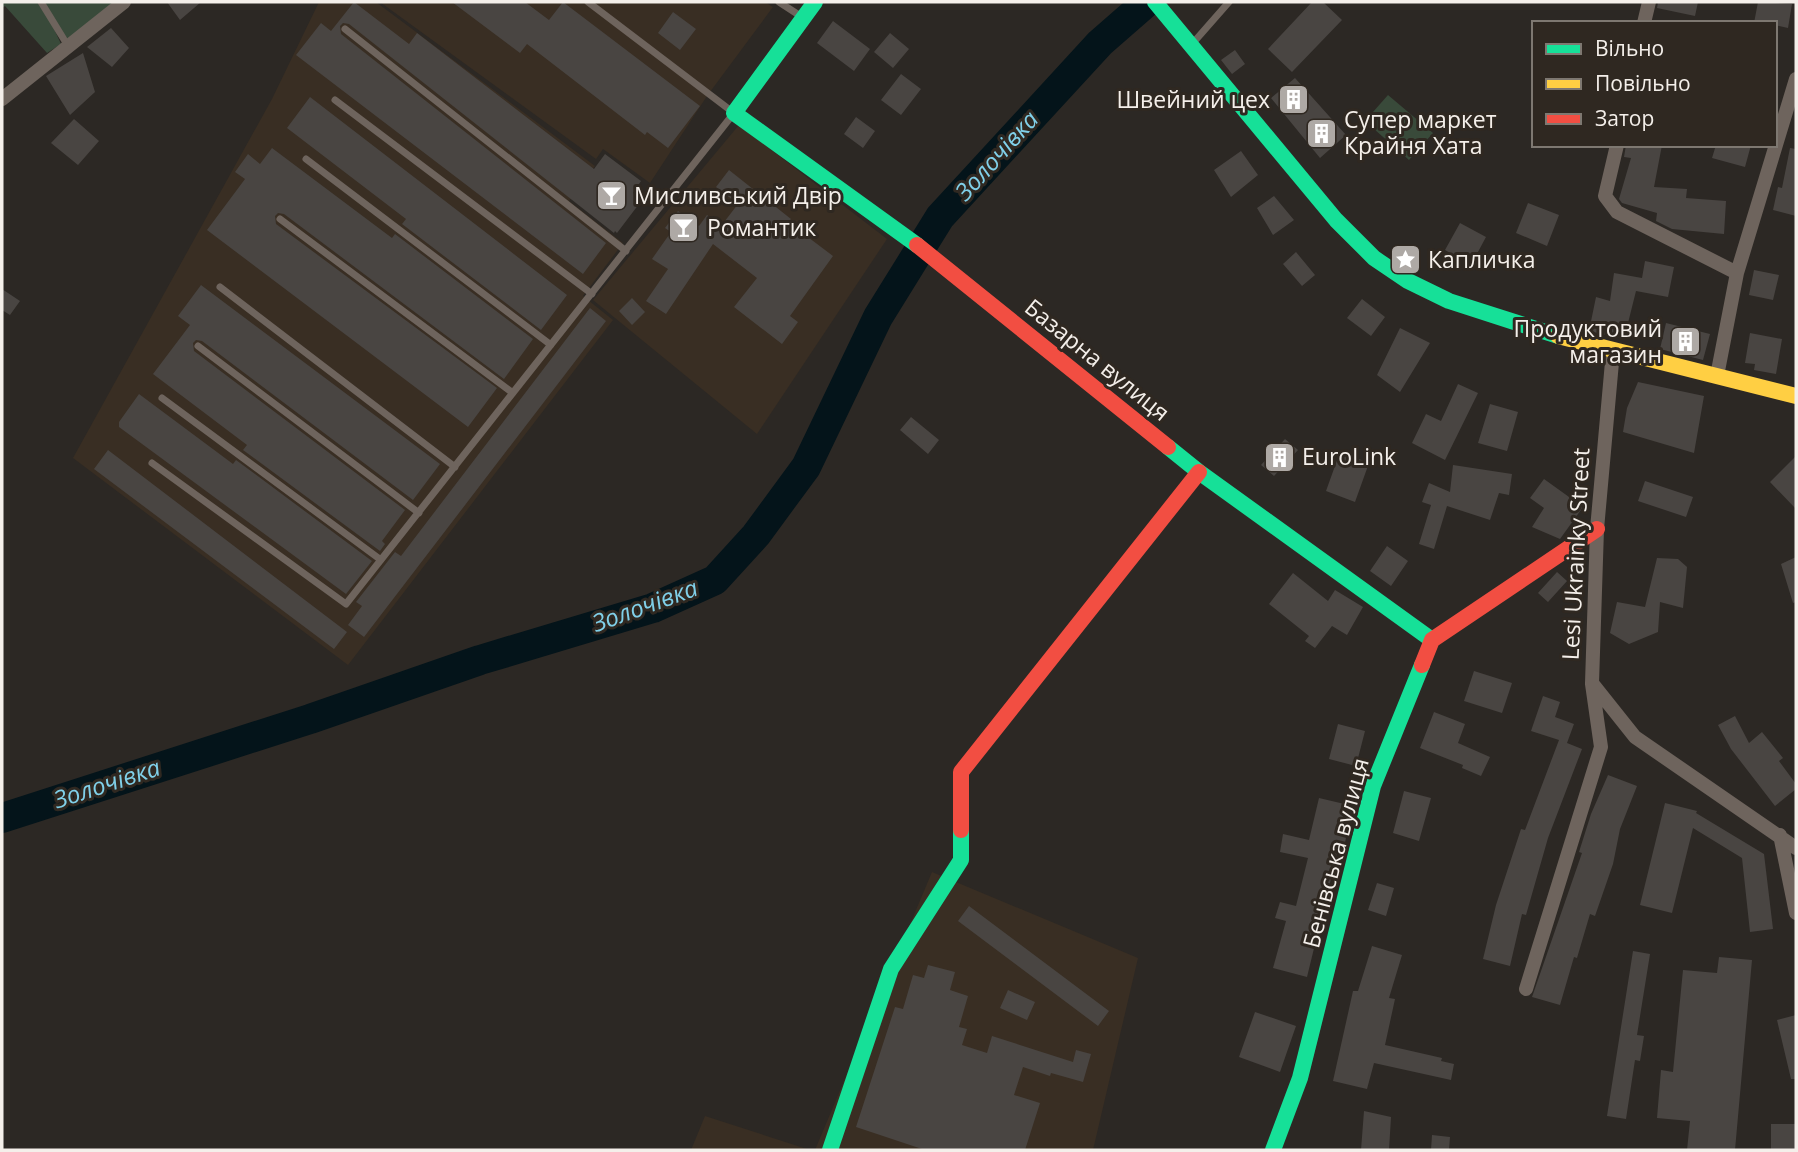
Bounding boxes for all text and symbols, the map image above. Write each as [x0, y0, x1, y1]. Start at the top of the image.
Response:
legend [1532, 21, 1777, 147]
text: Вільно [1595, 34, 1664, 62]
text: Повільно [1595, 69, 1691, 97]
place label: Швейний цех [1116, 83, 1270, 115]
building icon: Швейний цех [1276, 83, 1310, 117]
water label: Золочівка [946, 103, 1045, 208]
place label: Супер маркет Крайня Хата [1344, 103, 1497, 161]
text: Затор [1595, 104, 1654, 132]
building icon: Супер маркет Крайня Хата [1304, 116, 1338, 150]
bar icon: Мисливський Двір [594, 179, 628, 213]
place label: Мисливський Двір [634, 179, 842, 211]
bar icon: Романтик [667, 211, 701, 245]
place label: Романтик [707, 211, 816, 243]
place icon: Капличка [1388, 243, 1422, 277]
place label: Капличка [1428, 243, 1535, 275]
street label: Базарна вулиця [1018, 291, 1177, 428]
place label: Продуктовий магазин [1514, 312, 1662, 370]
building icon: Продуктовий магазин [1668, 325, 1702, 359]
building icon: EuroLink [1262, 440, 1296, 474]
place label: EuroLink [1302, 440, 1396, 472]
street label: Lesi Ukrainky Street [1553, 447, 1597, 661]
water label: Золочівка [586, 570, 702, 639]
water label: Золочівка [48, 750, 164, 816]
street label: Бенівська вулиця [1294, 754, 1376, 951]

